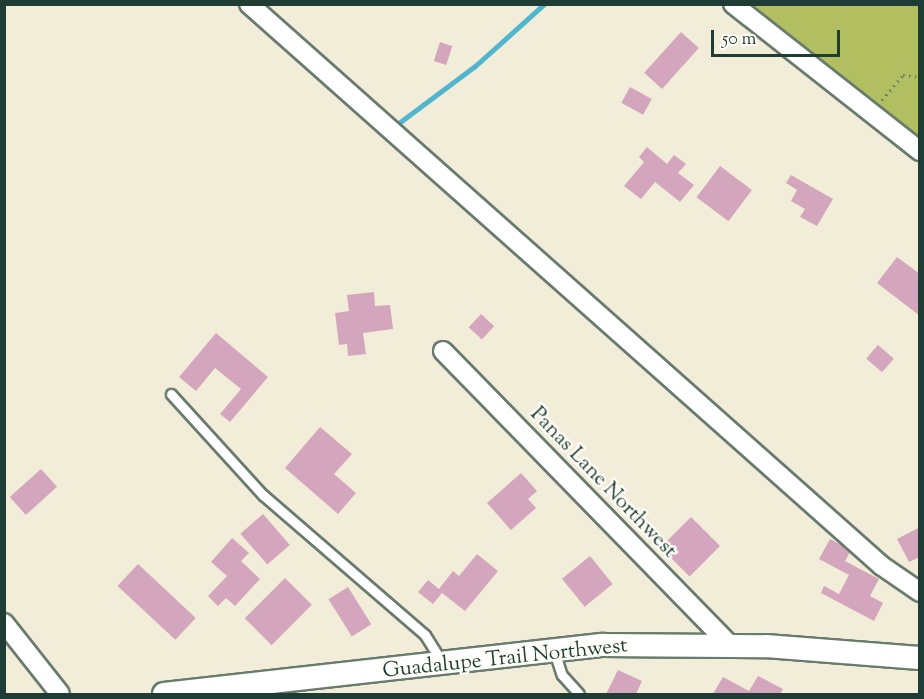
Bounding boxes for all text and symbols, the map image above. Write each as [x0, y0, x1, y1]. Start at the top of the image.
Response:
scale bar [714, 18, 843, 56]
text: 50 m [722, 27, 756, 53]
street label: Panas Lane Northwest [524, 402, 682, 564]
street label: Guadalupe Trail Northwest [381, 634, 629, 684]

